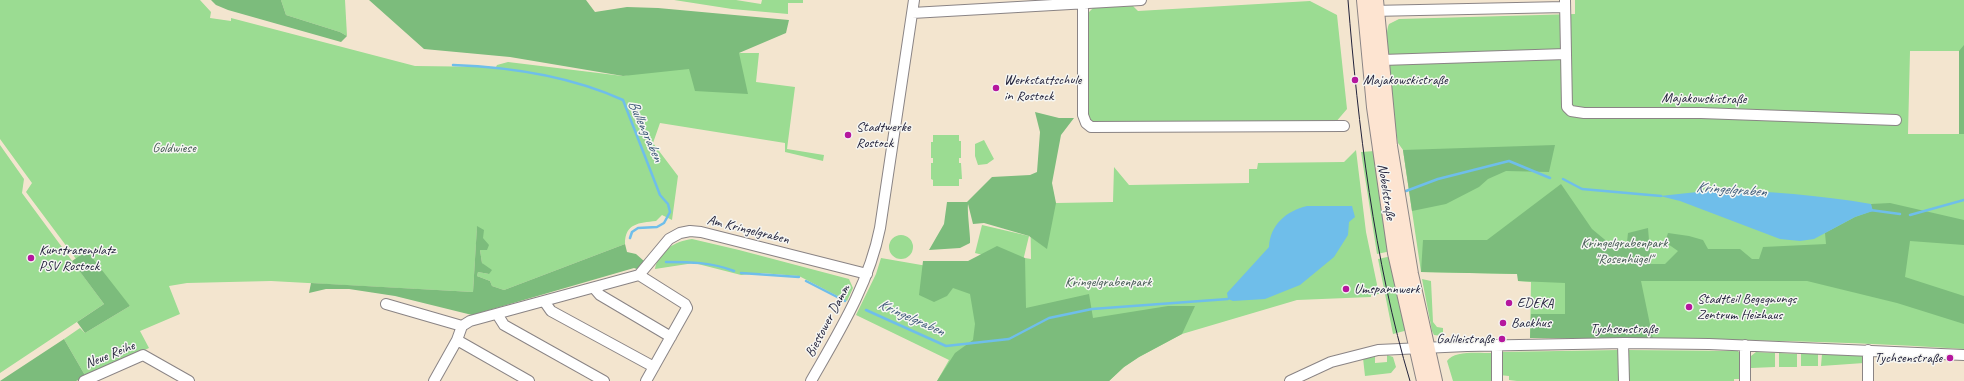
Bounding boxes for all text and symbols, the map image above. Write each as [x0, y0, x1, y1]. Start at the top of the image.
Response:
place label: Werkstattschule in Rostock [1004, 72, 1081, 104]
place label: Majakowskistraße [1363, 72, 1448, 88]
marker: Majakowskistraße [1350, 75, 1360, 85]
marker: Werkstattschule in Rostock [991, 83, 1001, 93]
street label: Majakowskistraße [1662, 90, 1746, 108]
water label: Bullengraben [624, 98, 666, 164]
place label: Stadtwerke Rostock [856, 119, 910, 152]
marker: Stadtwerke Rostock [843, 130, 853, 140]
park label: Goldwiese [152, 140, 196, 156]
street label: Nobelstraße [1373, 163, 1399, 221]
water label: Kringelgraben [1695, 179, 1767, 201]
street label: Am Kringelgraben [705, 212, 791, 248]
park label: Kringelgrabenpark "Rosenhügel" [1581, 235, 1667, 268]
place label: Kunstrasenplatz PSV Rostock [39, 242, 115, 274]
marker: Kunstrasenplatz PSV Rostock [26, 253, 36, 263]
park label: Kringelgrabenpark [1065, 274, 1151, 290]
place label: Umspannwerk [1354, 281, 1420, 297]
street label: Biestower Damm [802, 282, 854, 360]
marker: Umspannwerk [1341, 284, 1351, 294]
place label: Stadtteil Begegnungs Zentrum Heizhaus [1697, 291, 1796, 324]
water label: Kringelgraben [875, 295, 947, 341]
place label: EDEKA [1517, 295, 1554, 311]
marker: EDEKA [1504, 298, 1514, 308]
marker: Stadtteil Begegnungs Zentrum Heizhaus [1684, 302, 1694, 312]
place label: Backhus [1511, 315, 1551, 331]
marker: Backhus [1498, 318, 1508, 328]
street label: Tychsenstraße [1590, 321, 1658, 337]
place label: Galileistraße [1436, 331, 1494, 347]
marker: Galileistraße [1497, 334, 1507, 344]
street label: Neue Reihe [83, 338, 137, 372]
place label: Tychsenstraße [1874, 350, 1942, 366]
marker: Tychsenstraße [1945, 353, 1955, 363]

